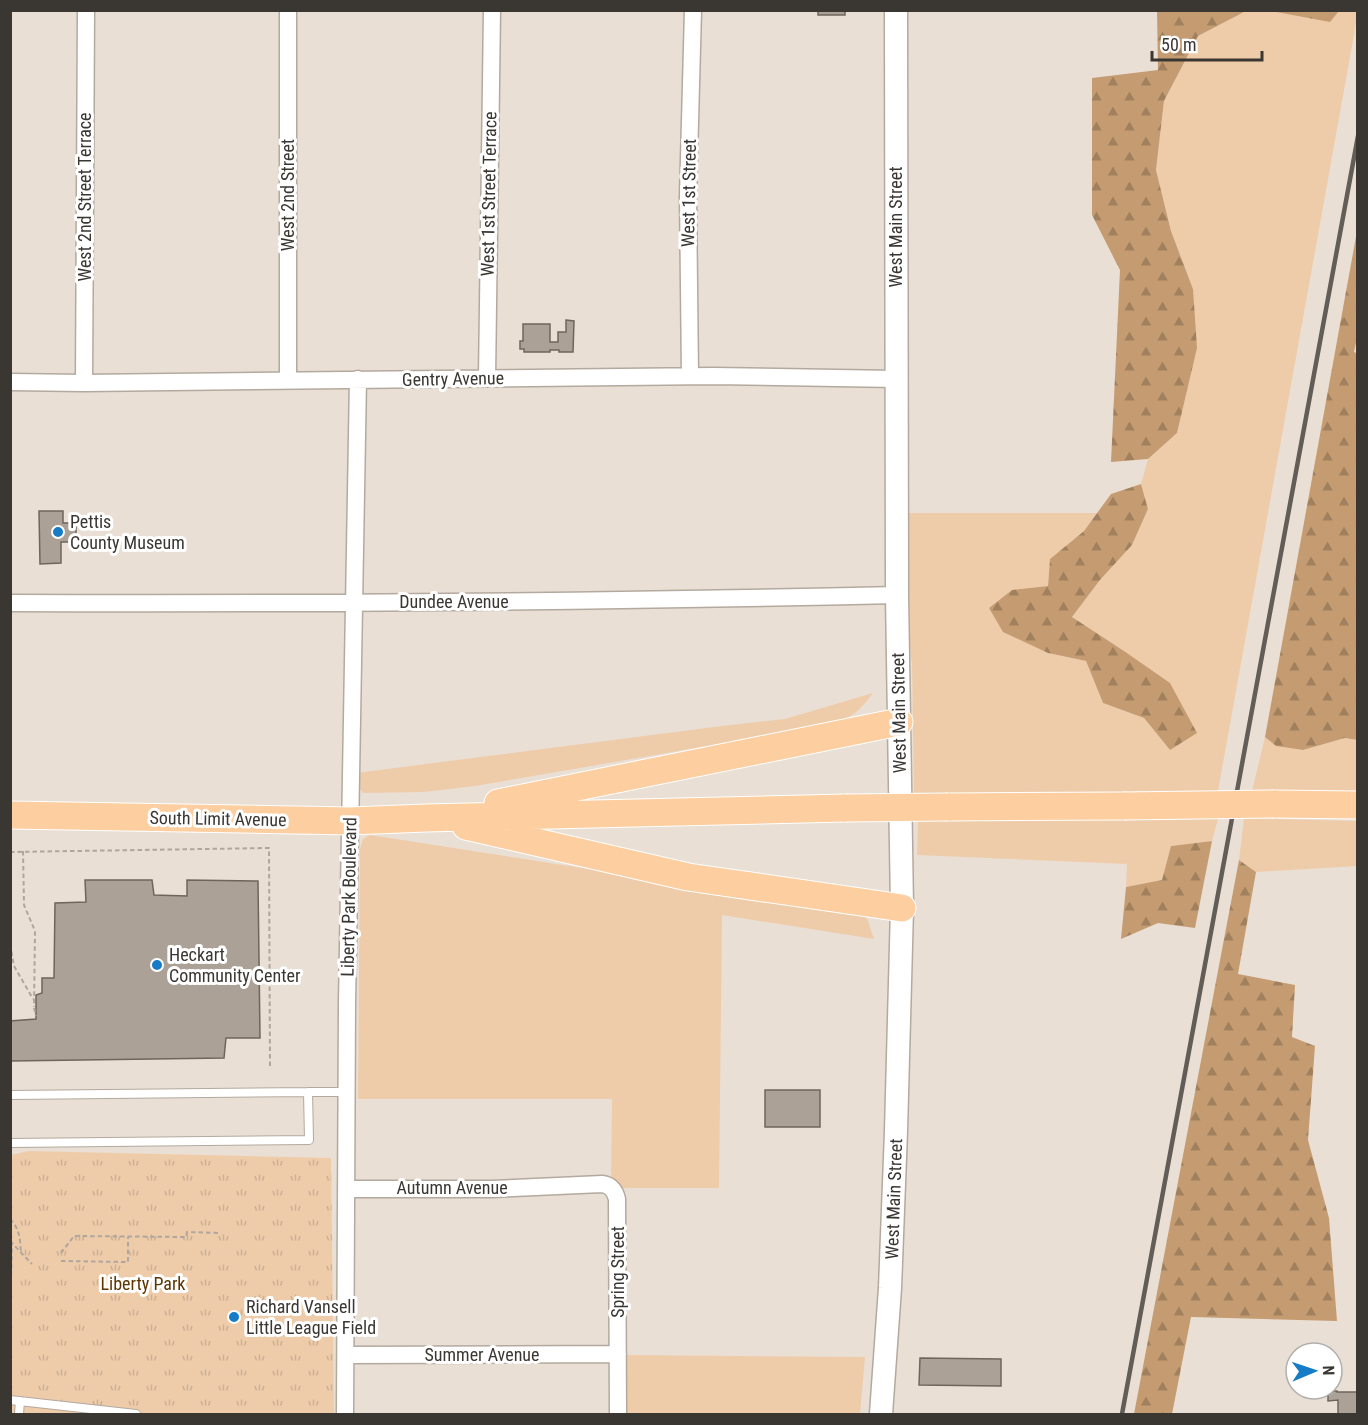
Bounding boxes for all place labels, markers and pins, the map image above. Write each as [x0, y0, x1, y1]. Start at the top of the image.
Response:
place label: Pettis County Museum [70, 511, 185, 553]
marker: Pettis County Museum [51, 525, 65, 539]
place label: Heckart Community Center [169, 944, 301, 986]
marker: Heckart Community Center [150, 958, 164, 972]
place label: Richard Vansell Little League Field [246, 1296, 376, 1338]
marker: Richard Vansell Little League Field [227, 1310, 241, 1324]

